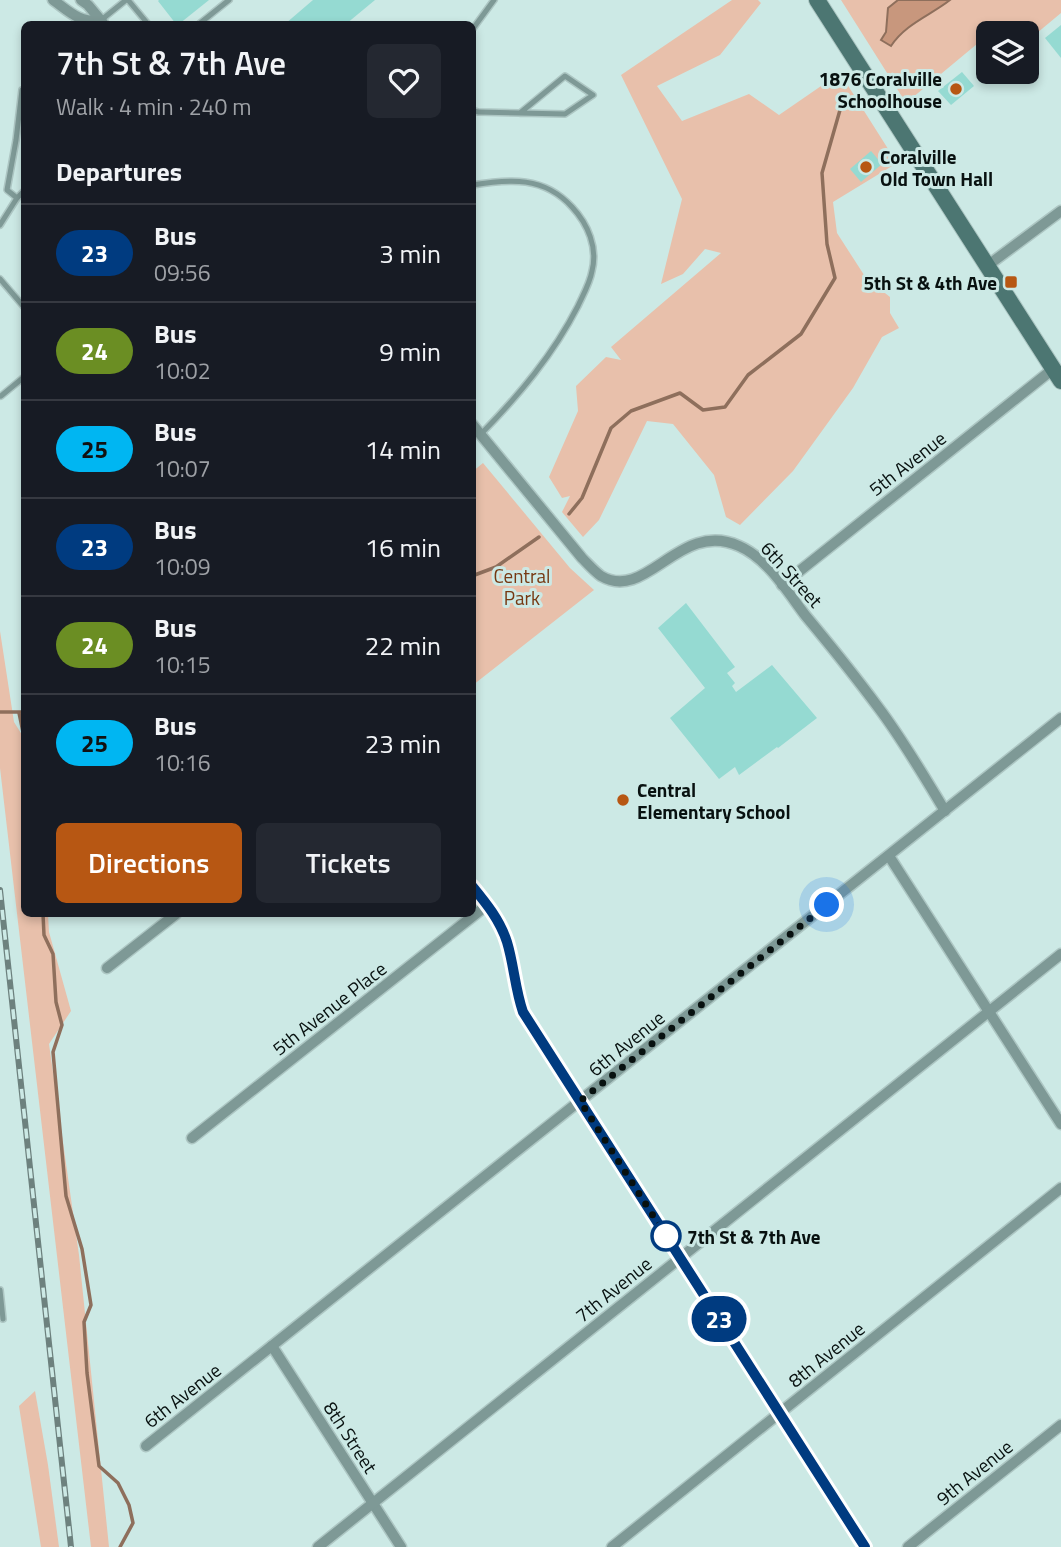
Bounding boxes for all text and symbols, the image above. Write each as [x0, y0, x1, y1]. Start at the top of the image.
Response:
map controls [976, 21, 1039, 84]
button: layers [976, 21, 1039, 84]
text: 7th St & 7th Ave [56, 38, 286, 88]
button: heart [367, 44, 441, 118]
place label: 1876 Coralville Schoolhouse [819, 64, 942, 115]
marker: 1876 Coralville Schoolhouse [948, 81, 964, 97]
text: Walk · 4 min · 240 m [56, 89, 252, 124]
place label: Coralville Old Town Hall [880, 142, 993, 193]
text: Departures [56, 152, 182, 191]
marker: Coralville Old Town Hall [858, 159, 874, 175]
text: Bus [154, 216, 196, 255]
text: 3 min [379, 234, 441, 273]
text: 23 [81, 235, 108, 271]
text: 09:56 [154, 255, 211, 290]
place label: 5th St & 4th Ave [863, 268, 997, 297]
marker: 5th St & 4th Ave [1003, 274, 1019, 290]
text: Bus [154, 314, 196, 353]
text: 9 min [379, 332, 441, 371]
text: 24 [81, 333, 108, 369]
text: 10:02 [154, 353, 211, 388]
text: Bus [154, 412, 196, 451]
street label: 5th Avenue [862, 424, 952, 502]
text: 14 min [365, 430, 441, 469]
text: 25 [81, 431, 108, 467]
text: 10:07 [154, 451, 211, 486]
text: Bus [154, 510, 196, 549]
text: 16 min [365, 528, 441, 567]
text: 23 [81, 529, 108, 565]
street label: 6th Street [754, 534, 830, 614]
text: 10:09 [154, 549, 211, 584]
park label: Central Park [493, 561, 551, 612]
text: Bus [154, 608, 196, 647]
text: 22 min [365, 626, 441, 665]
text: 24 [81, 627, 108, 663]
text: 10:15 [154, 647, 211, 682]
text: Bus [154, 706, 196, 745]
text: 23 min [365, 724, 441, 763]
text: 25 [81, 725, 108, 761]
text: 10:16 [154, 745, 211, 780]
place label: Central Elementary School [637, 775, 791, 826]
marker: Central Elementary School [615, 792, 631, 808]
button: Directions [56, 823, 242, 903]
button: Tickets [256, 823, 441, 903]
your location [809, 887, 844, 922]
street label: 5th Avenue Place [266, 954, 392, 1062]
street label: 6th Avenue [581, 1003, 671, 1083]
marker: 7th St & 7th Ave [651, 1221, 681, 1251]
place label: 7th St & 7th Ave [687, 1222, 821, 1251]
street label: 7th Avenue [568, 1249, 658, 1329]
line badge: 23 [688, 1296, 750, 1342]
text: 23 [706, 1301, 732, 1337]
street label: 8th Avenue [781, 1314, 871, 1394]
street label: 6th Avenue [137, 1356, 227, 1434]
street label: 8th Street [317, 1395, 385, 1479]
street label: 9th Avenue [929, 1432, 1019, 1512]

